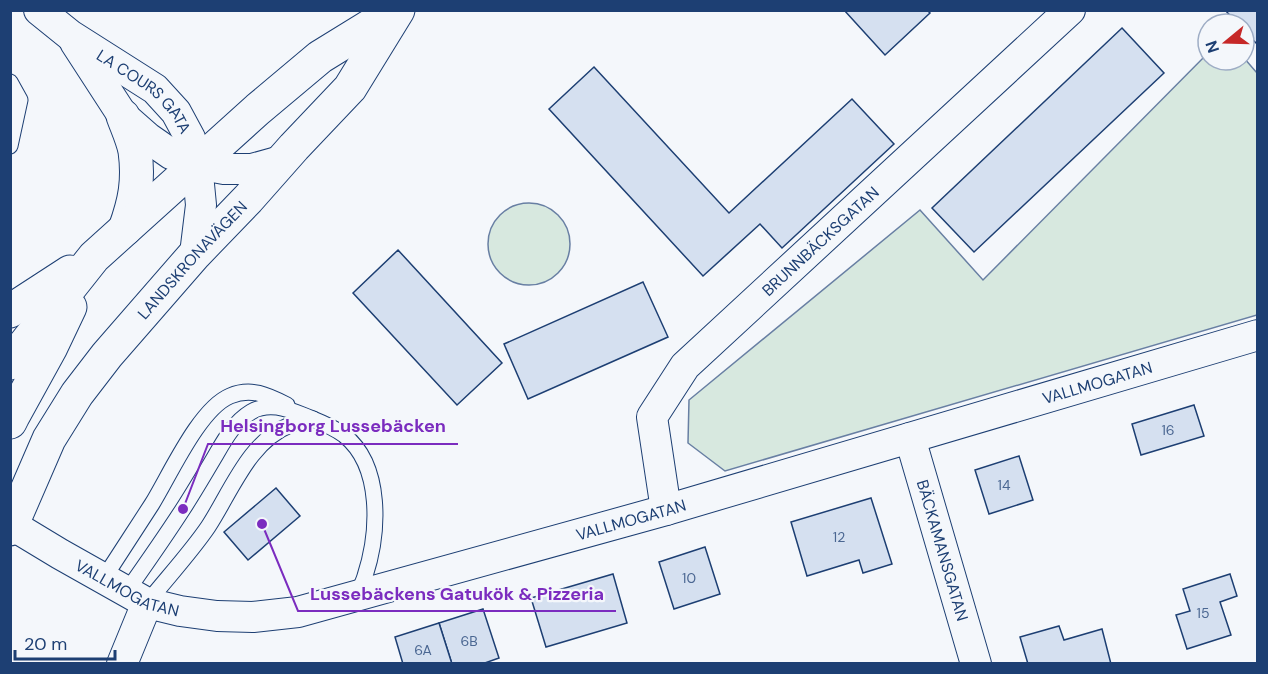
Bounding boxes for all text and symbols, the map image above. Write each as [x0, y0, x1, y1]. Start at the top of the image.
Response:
north arrow [1196, 12, 1256, 72]
text: N [1200, 38, 1224, 56]
street label: LA COURS GATA [93, 45, 196, 137]
street label: BRUNNBÄCKSGATAN [758, 182, 884, 301]
street label: LANDSKRONAVÄGEN [133, 196, 252, 324]
street label: VALLMOGATAN [1040, 357, 1155, 409]
callout: Helsingborg Lussebäcken [208, 408, 458, 444]
text: Helsingborg Lussebäcken [220, 414, 446, 438]
house number: 16 [1161, 421, 1175, 439]
house number: 14 [998, 476, 1011, 494]
street label: BÄCKAMANSGATAN [912, 477, 973, 624]
street label: VALLMOGATAN [574, 495, 689, 545]
house number: 12 [833, 528, 845, 546]
street label: VALLMOGATAN [71, 555, 181, 621]
house number: 10 [682, 569, 696, 587]
callout: Lussebäckens Gatukök & Pizzeria [298, 575, 616, 611]
text: Lussebäckens Gatukök & Pizzeria [310, 582, 604, 606]
house number: 15 [1197, 604, 1209, 622]
scale bar [15, 623, 116, 661]
text: 20 m [24, 632, 67, 656]
house number: 6B [460, 632, 478, 650]
house number: 6A [414, 641, 432, 659]

